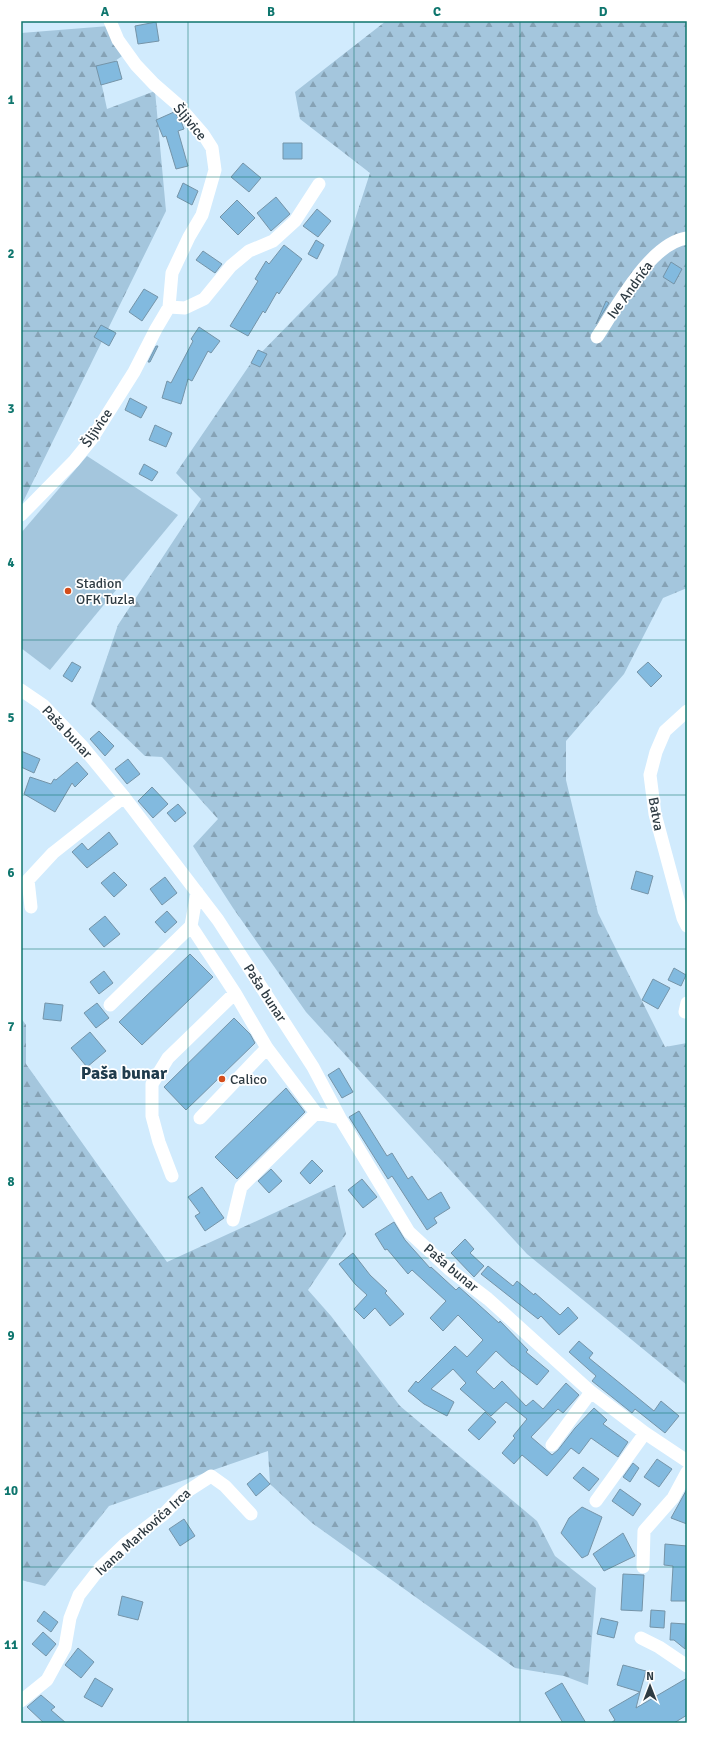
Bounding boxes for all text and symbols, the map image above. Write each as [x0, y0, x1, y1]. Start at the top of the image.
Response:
text: A [101, 4, 110, 20]
text: B [267, 4, 275, 20]
text: C [433, 4, 441, 20]
text: D [599, 4, 608, 20]
text: 1 [7, 92, 15, 108]
street label: Šljivice [170, 100, 210, 144]
text: 2 [7, 246, 15, 262]
street label: Ive Andrića [603, 258, 657, 322]
text: 3 [7, 401, 15, 417]
street label: Šljivice [78, 405, 116, 451]
text: 4 [7, 555, 15, 571]
place label: Stadion OFK Tuzla [76, 575, 135, 608]
marker: Stadion OFK Tuzla [63, 586, 73, 596]
street label: Paša bunar [38, 702, 96, 763]
text: 5 [7, 710, 15, 726]
street label: Batva [645, 796, 667, 832]
text: 6 [7, 865, 15, 881]
street label: Paša bunar [240, 961, 291, 1026]
text: 7 [7, 1019, 15, 1035]
district label: Paša bunar [81, 1062, 168, 1084]
place label: Calico [230, 1071, 267, 1088]
marker: Calico [217, 1074, 227, 1084]
text: 8 [7, 1174, 15, 1190]
street label: Paša bunar [420, 1240, 482, 1296]
text: 9 [7, 1328, 15, 1344]
text: 10 [4, 1483, 18, 1499]
street label: Ivana Markovića Irca [92, 1485, 194, 1579]
text: 11 [4, 1637, 18, 1653]
north arrow [630, 1666, 670, 1706]
text: N [646, 1670, 654, 1683]

